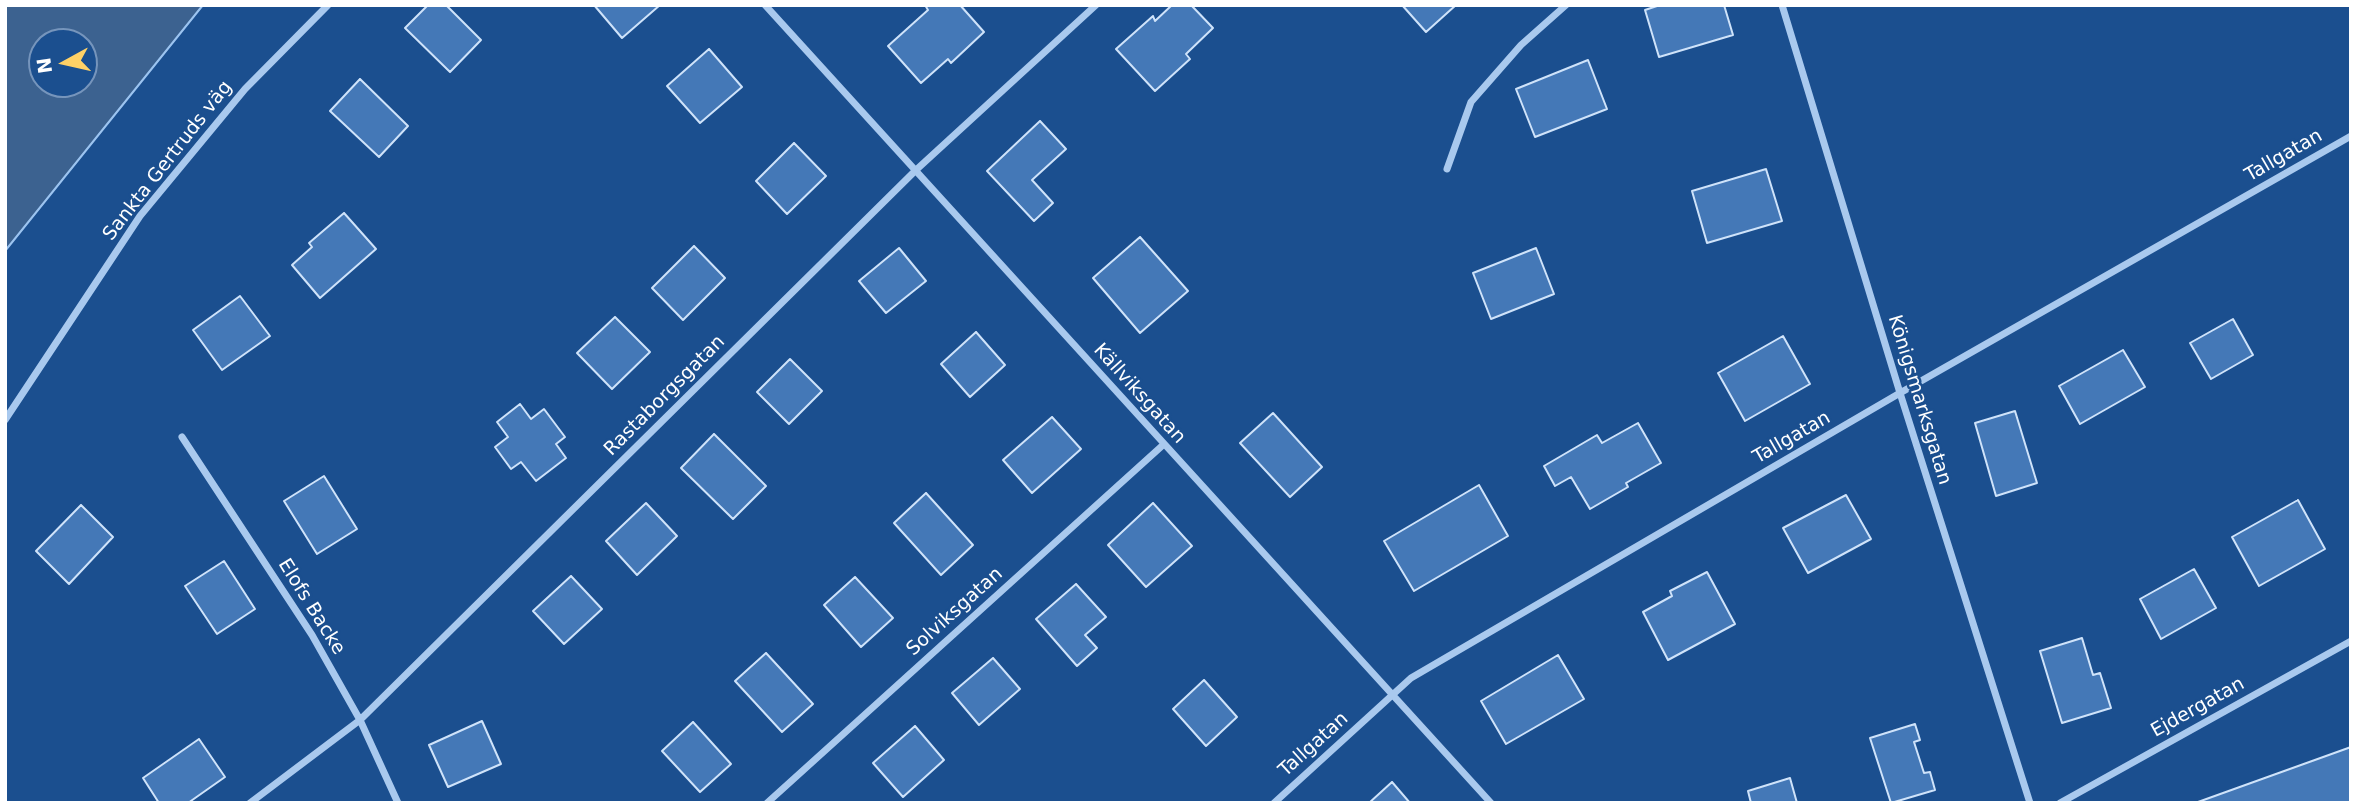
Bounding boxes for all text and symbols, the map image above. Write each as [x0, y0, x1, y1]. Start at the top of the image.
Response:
north arrow [28, 28, 98, 98]
text: N [32, 56, 56, 75]
street label: Sankta Gertruds väg [99, 77, 237, 245]
street label: Tallgatan [2241, 125, 2327, 187]
street label: Königsmarksgatan [1882, 312, 1956, 488]
street label: Rastaborgsgatan [600, 331, 730, 461]
street label: Källviksgatan [1088, 339, 1190, 449]
street label: Tallgatan [1749, 407, 1835, 469]
street label: Elofs Backe [273, 555, 349, 659]
street label: Solviksgatan [902, 563, 1008, 661]
street label: Ejdergatan [2147, 673, 2249, 743]
street label: Tallgatan [1275, 708, 1353, 782]

